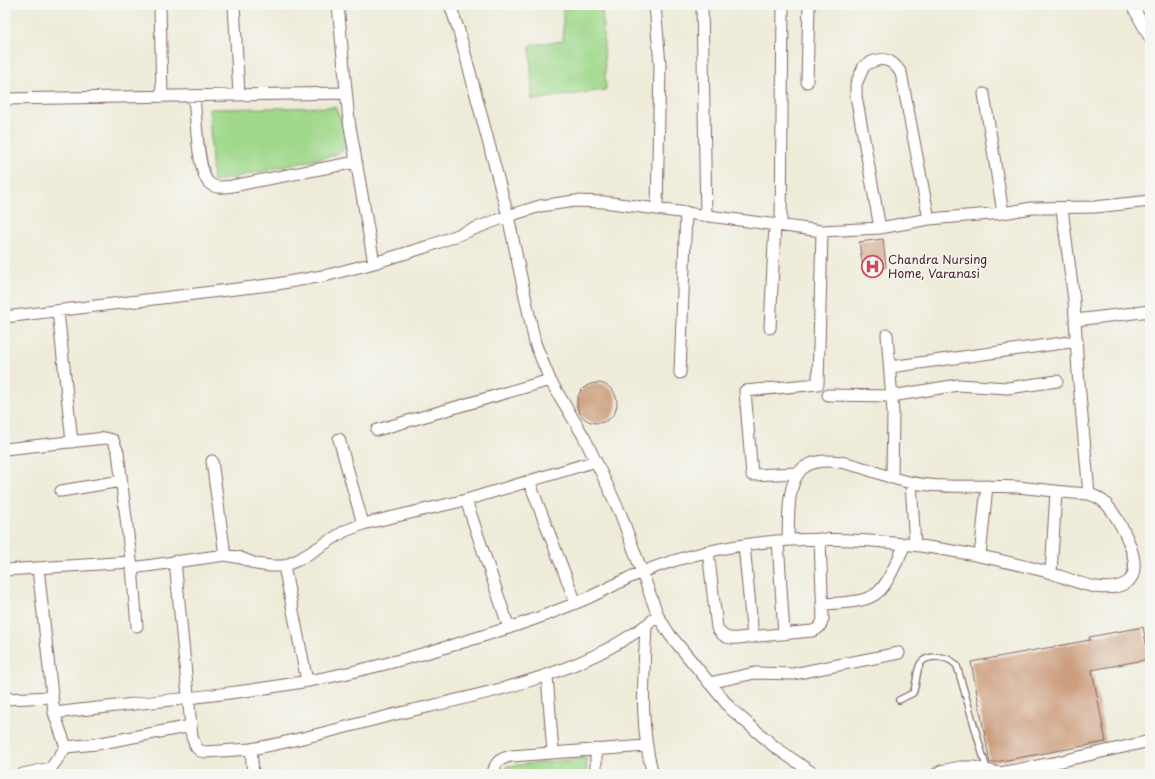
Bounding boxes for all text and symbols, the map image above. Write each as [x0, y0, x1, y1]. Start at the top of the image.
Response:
place label: Chandra Nursing Home, Varanasi [888, 250, 987, 282]
hospital icon: Chandra Nursing Home, Varanasi [859, 254, 885, 280]

